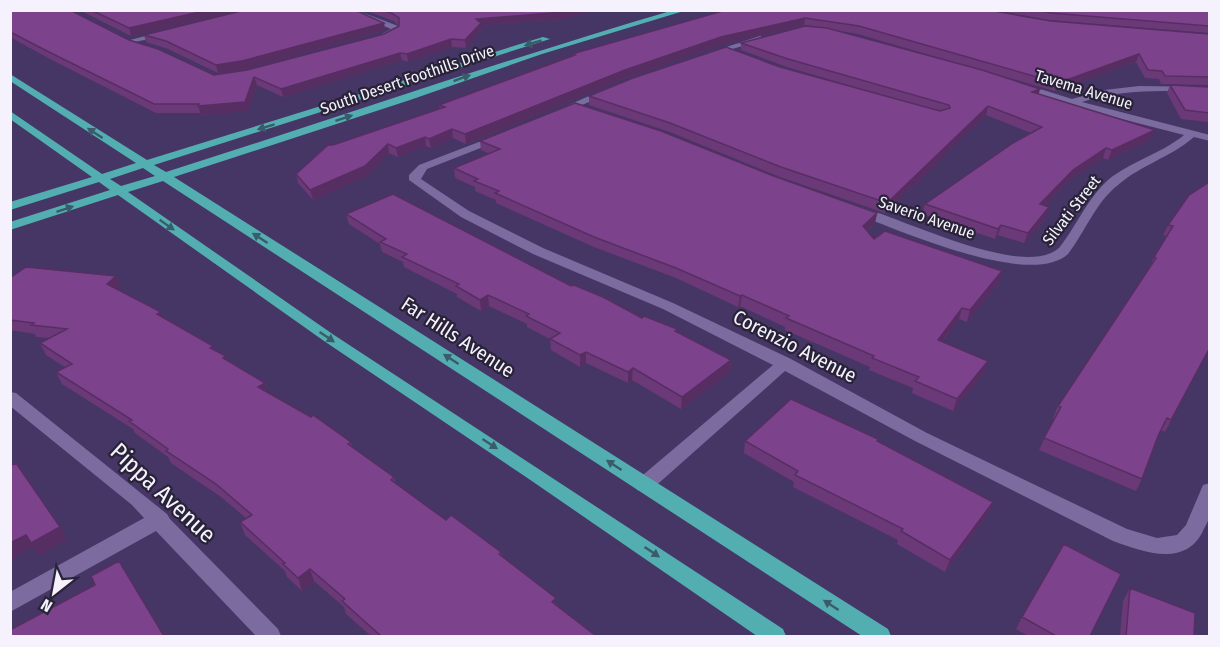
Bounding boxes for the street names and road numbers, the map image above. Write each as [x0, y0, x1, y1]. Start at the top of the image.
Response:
street label: South Desert Foothills Drive [318, 41, 497, 118]
street label: Tavema Avenue [1033, 66, 1135, 113]
street label: Silvati Street [1038, 171, 1105, 249]
street label: Saverio Avenue [876, 192, 977, 243]
street label: Far Hills Avenue [397, 292, 519, 382]
street label: Corenzio Avenue [729, 305, 861, 387]
street label: Pippa Avenue [105, 437, 221, 549]

